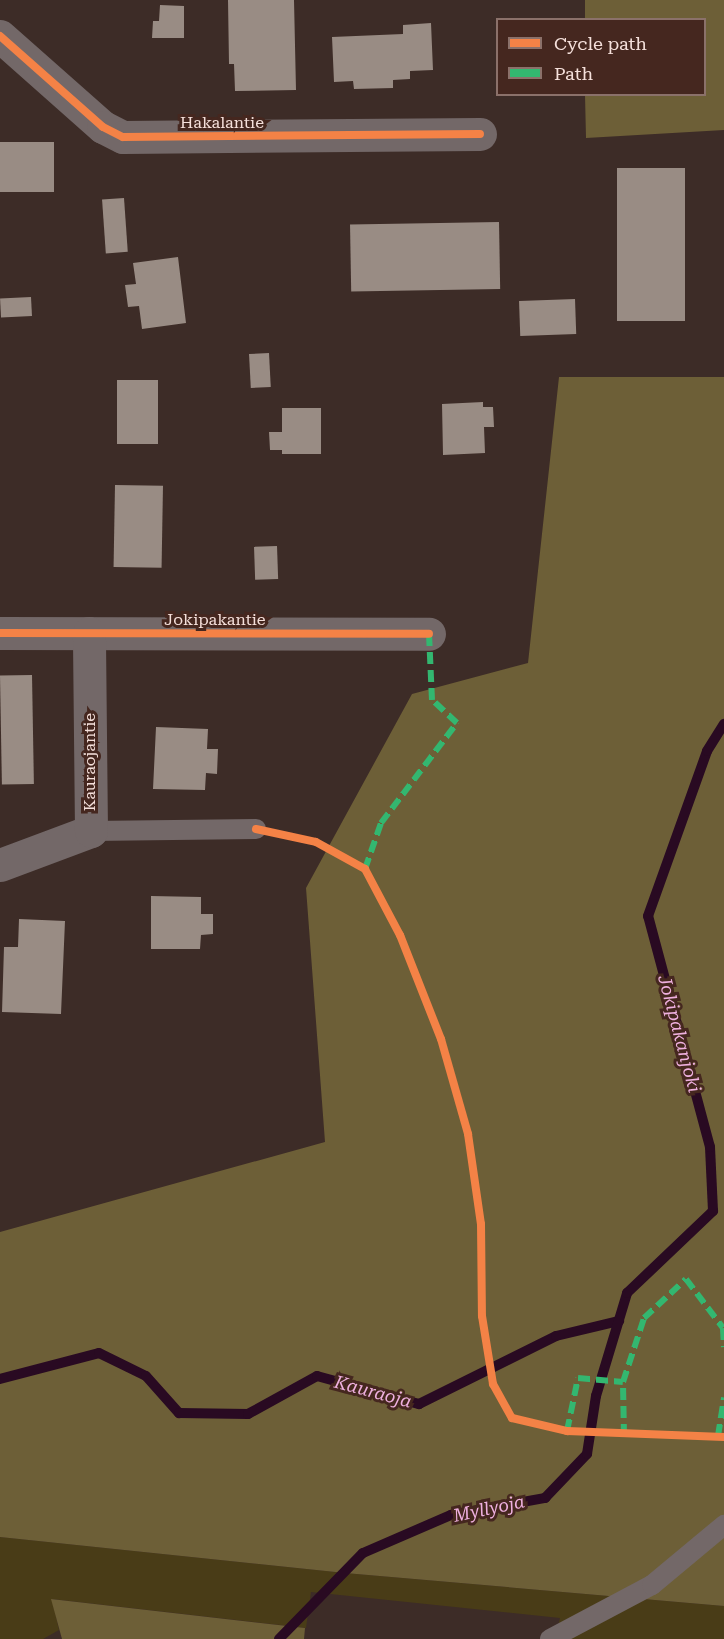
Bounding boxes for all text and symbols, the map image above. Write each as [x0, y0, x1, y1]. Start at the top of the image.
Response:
legend [496, 18, 706, 96]
text: Cycle path [554, 33, 647, 54]
text: Path [554, 63, 593, 84]
street label: Hakalantie [180, 113, 264, 133]
street label: Jokipakantie [164, 610, 266, 630]
street label: Kauraojantie [80, 713, 100, 811]
water label: Jokipakanjoki [653, 973, 705, 1095]
water label: Kauraoja [332, 1371, 414, 1413]
water label: Myllyoja [451, 1491, 527, 1527]

